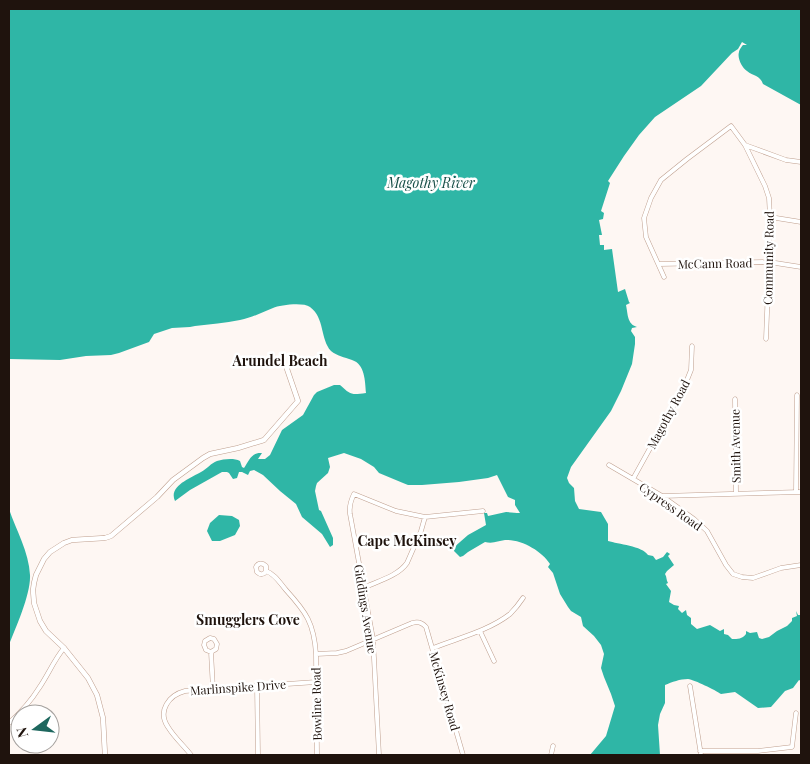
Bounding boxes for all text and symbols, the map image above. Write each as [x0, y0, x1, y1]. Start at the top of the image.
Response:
water label: Magothy River [386, 173, 476, 192]
street label: Community Road [759, 211, 777, 305]
street label: McCann Road [677, 254, 753, 272]
district label: Arundel Beach [231, 351, 328, 370]
street label: Magothy Road [643, 377, 693, 451]
street label: Smith Avenue [726, 409, 744, 483]
street label: Cypress Road [636, 478, 706, 534]
district label: Cape McKinsey [357, 531, 457, 550]
street label: Giddings Avenue [351, 563, 381, 655]
district label: Smugglers Cove [196, 610, 300, 629]
street label: McKinsey Road [426, 649, 464, 733]
street label: Bowline Road [307, 667, 325, 741]
street label: Marlinspike Drive [189, 676, 287, 698]
north arrow [10, 704, 60, 754]
text: N [11, 725, 32, 740]

